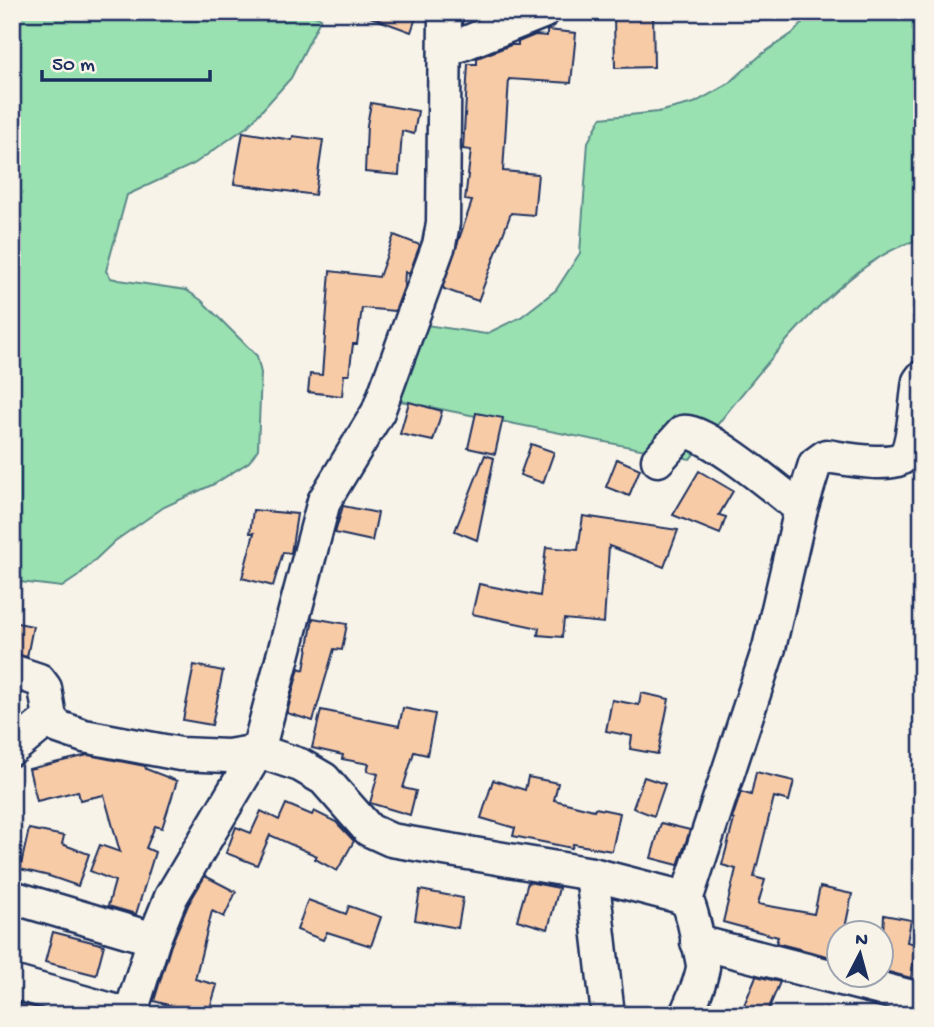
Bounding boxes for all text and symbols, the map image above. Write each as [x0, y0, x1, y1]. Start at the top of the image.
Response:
scale bar [42, 38, 210, 82]
text: 50 m [52, 54, 95, 79]
north arrow [825, 918, 895, 988]
text: N [854, 928, 869, 953]

